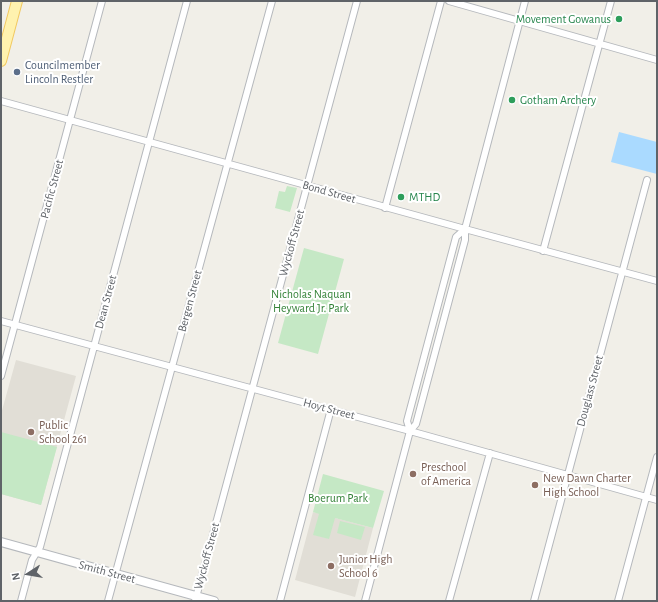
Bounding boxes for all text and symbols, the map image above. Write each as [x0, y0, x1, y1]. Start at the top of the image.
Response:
place label: Movement Gowanus [516, 12, 611, 26]
marker: Movement Gowanus [614, 14, 624, 24]
place label: Councilmember Lincoln Restler [25, 58, 100, 86]
marker: Councilmember Lincoln Restler [12, 67, 22, 77]
place label: Gotham Archery [520, 93, 596, 107]
marker: Gotham Archery [507, 95, 517, 105]
street label: Pacific Street [37, 158, 67, 220]
street label: Bond Street [301, 178, 357, 206]
place label: MTHD [409, 190, 440, 204]
marker: MTHD [396, 192, 406, 202]
street label: Wyckoff Street [276, 208, 308, 278]
street label: Bergen Street [175, 268, 205, 334]
street label: Dean Street [92, 274, 120, 330]
park label: Nicholas Naquan Heyward Jr. Park [271, 287, 351, 315]
street label: Douglass Street [574, 354, 606, 428]
street label: Hoyt Street [302, 395, 356, 423]
place label: Public School 261 [39, 418, 87, 446]
marker: Public School 261 [26, 427, 36, 437]
place label: Preschool of America [421, 460, 471, 488]
marker: Preschool of America [408, 469, 418, 479]
place label: New Dawn Charter High School [543, 471, 631, 499]
marker: New Dawn Charter High School [530, 480, 540, 490]
park label: Boerum Park [308, 491, 368, 505]
street label: Wyckoff Street [191, 521, 223, 591]
place label: Junior High School 6 [339, 552, 393, 580]
north arrow [8, 554, 48, 594]
street label: Smith Street [77, 557, 137, 587]
marker: Junior High School 6 [326, 561, 336, 571]
text: N [10, 572, 22, 581]

